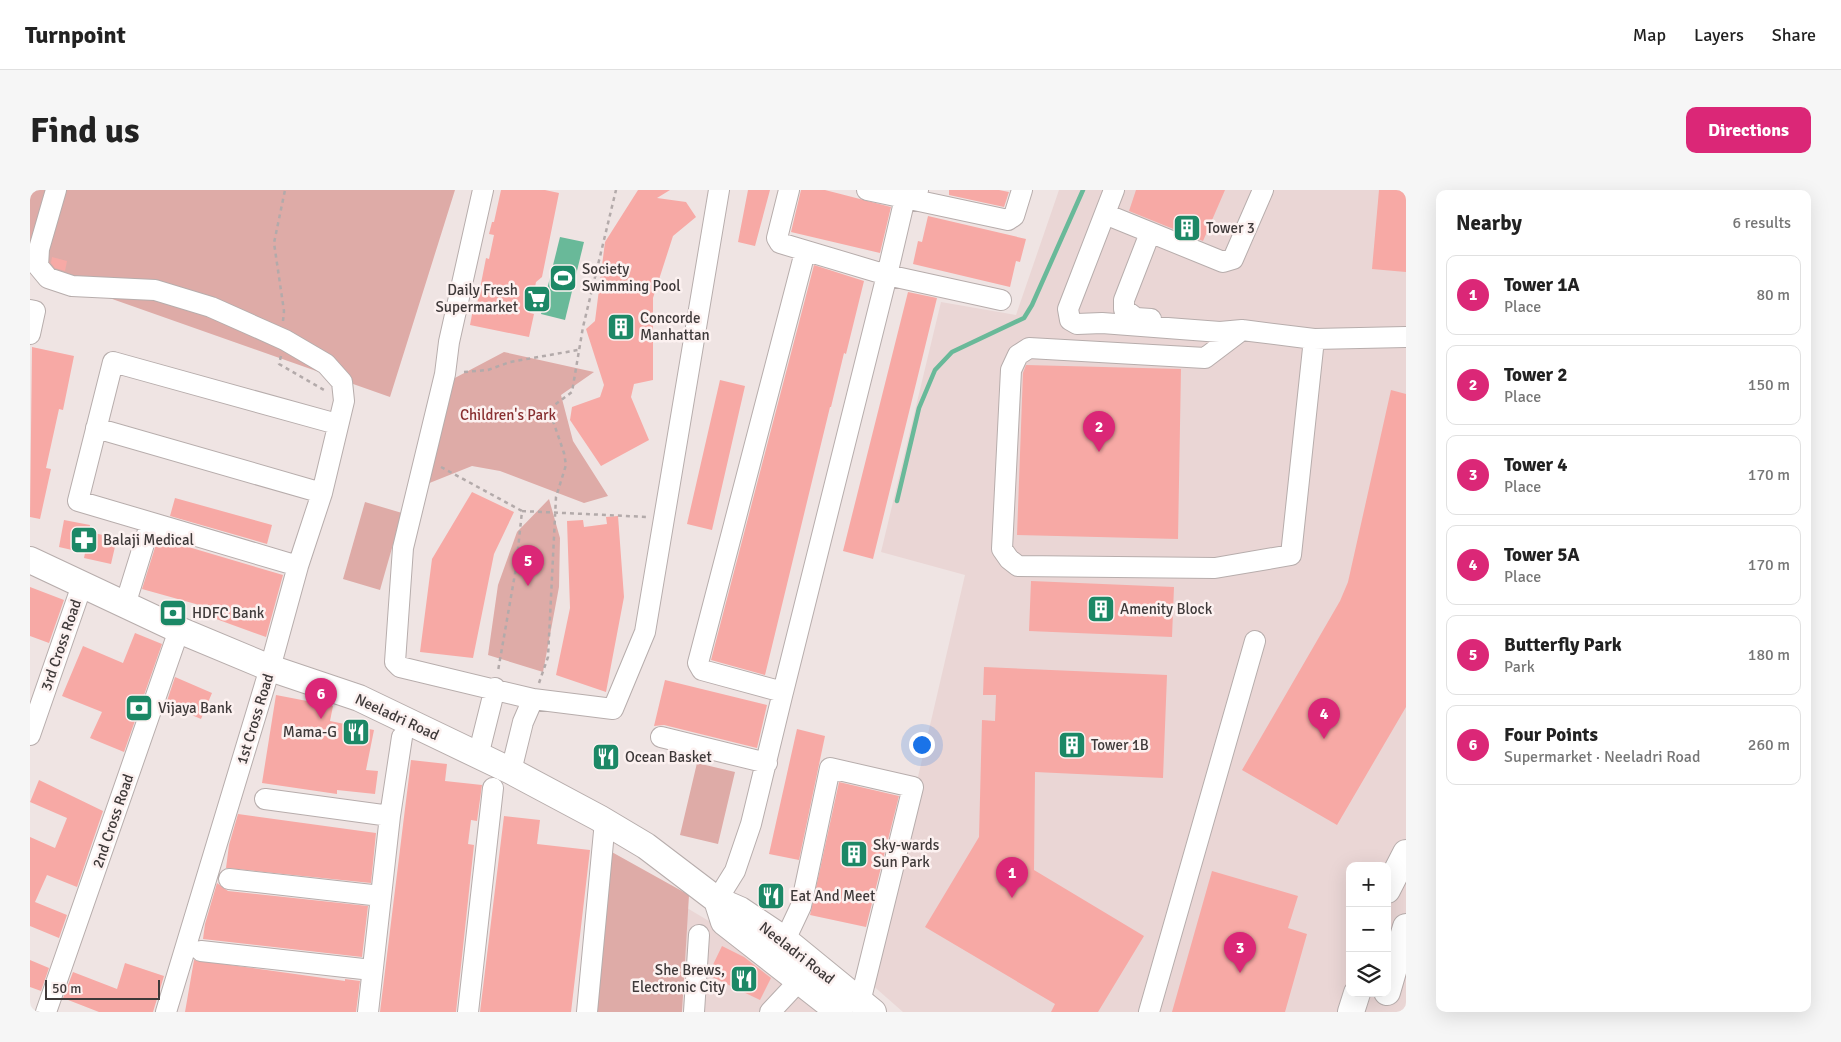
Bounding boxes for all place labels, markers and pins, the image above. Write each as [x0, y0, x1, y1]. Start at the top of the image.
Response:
building icon: Tower 3 [1172, 213, 1202, 243]
place label: Tower 3 [1206, 219, 1255, 237]
place label: Society Swimming Pool [582, 260, 681, 295]
sports icon: Society Swimming Pool [548, 263, 578, 293]
place label: Daily Fresh Supermarket [435, 281, 518, 316]
supermarket icon: Daily Fresh Supermarket [522, 284, 552, 314]
place label: Concorde Manhattan [640, 309, 710, 344]
building icon: Concorde Manhattan [606, 312, 636, 342]
pin: 2 [1083, 411, 1115, 452]
pharmacy icon: Balaji Medical [69, 525, 99, 555]
place label: Balaji Medical [103, 531, 194, 549]
pin: 5 [512, 545, 544, 586]
building icon: Amenity Block [1086, 594, 1116, 624]
bank icon: HDFC Bank [158, 598, 188, 628]
place label: Amenity Block [1120, 600, 1213, 618]
place label: HDFC Bank [192, 604, 265, 622]
pin: 6 [305, 678, 337, 719]
bank icon: Vijaya Bank [124, 693, 154, 723]
pin: 4 [1308, 698, 1340, 739]
place label: Vijaya Bank [158, 699, 233, 717]
restaurant icon: Mama-G [341, 717, 371, 747]
place label: Mama-G [283, 723, 337, 741]
building icon: Tower 1B [1057, 730, 1087, 760]
place label: Tower 1B [1091, 736, 1149, 754]
restaurant icon: Ocean Basket [591, 742, 621, 772]
place label: Ocean Basket [625, 748, 712, 766]
place label: Sky-wards Sun Park [873, 836, 940, 871]
building icon: Sky-wards Sun Park [839, 839, 869, 869]
pin: 1 [996, 857, 1028, 898]
restaurant icon: Eat And Meet [756, 881, 786, 911]
place label: Eat And Meet [790, 887, 875, 905]
pin: 3 [1224, 932, 1256, 973]
place label: She Brews, Electronic City [631, 961, 725, 996]
restaurant icon: She Brews, Electronic City [729, 964, 759, 994]

